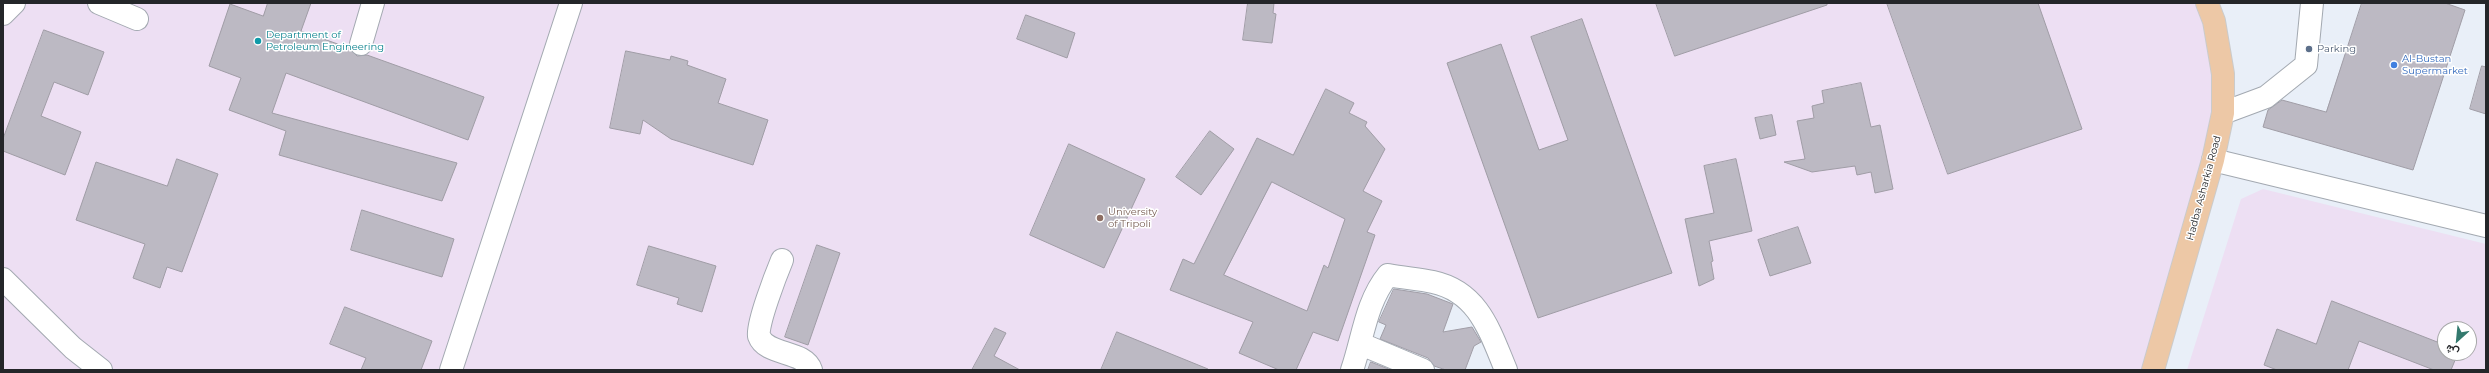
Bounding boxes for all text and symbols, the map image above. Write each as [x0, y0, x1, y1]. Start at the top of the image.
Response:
place label: Department of Petroleum Engineering [266, 29, 384, 52]
marker: Department of Petroleum Engineering [253, 36, 263, 46]
place label: Parking [2317, 43, 2356, 55]
marker: Parking [2304, 44, 2314, 54]
place label: Al-Bustan Supermarket [2402, 53, 2468, 76]
marker: Al-Bustan Supermarket [2389, 60, 2399, 70]
street label: Hadba Asharkia Road [2184, 134, 2224, 242]
place label: University of Tripoli [1108, 206, 1157, 230]
marker: University of Tripoli [1095, 213, 1105, 223]
north arrow [2437, 321, 2477, 361]
text: ش [2443, 342, 2461, 360]

